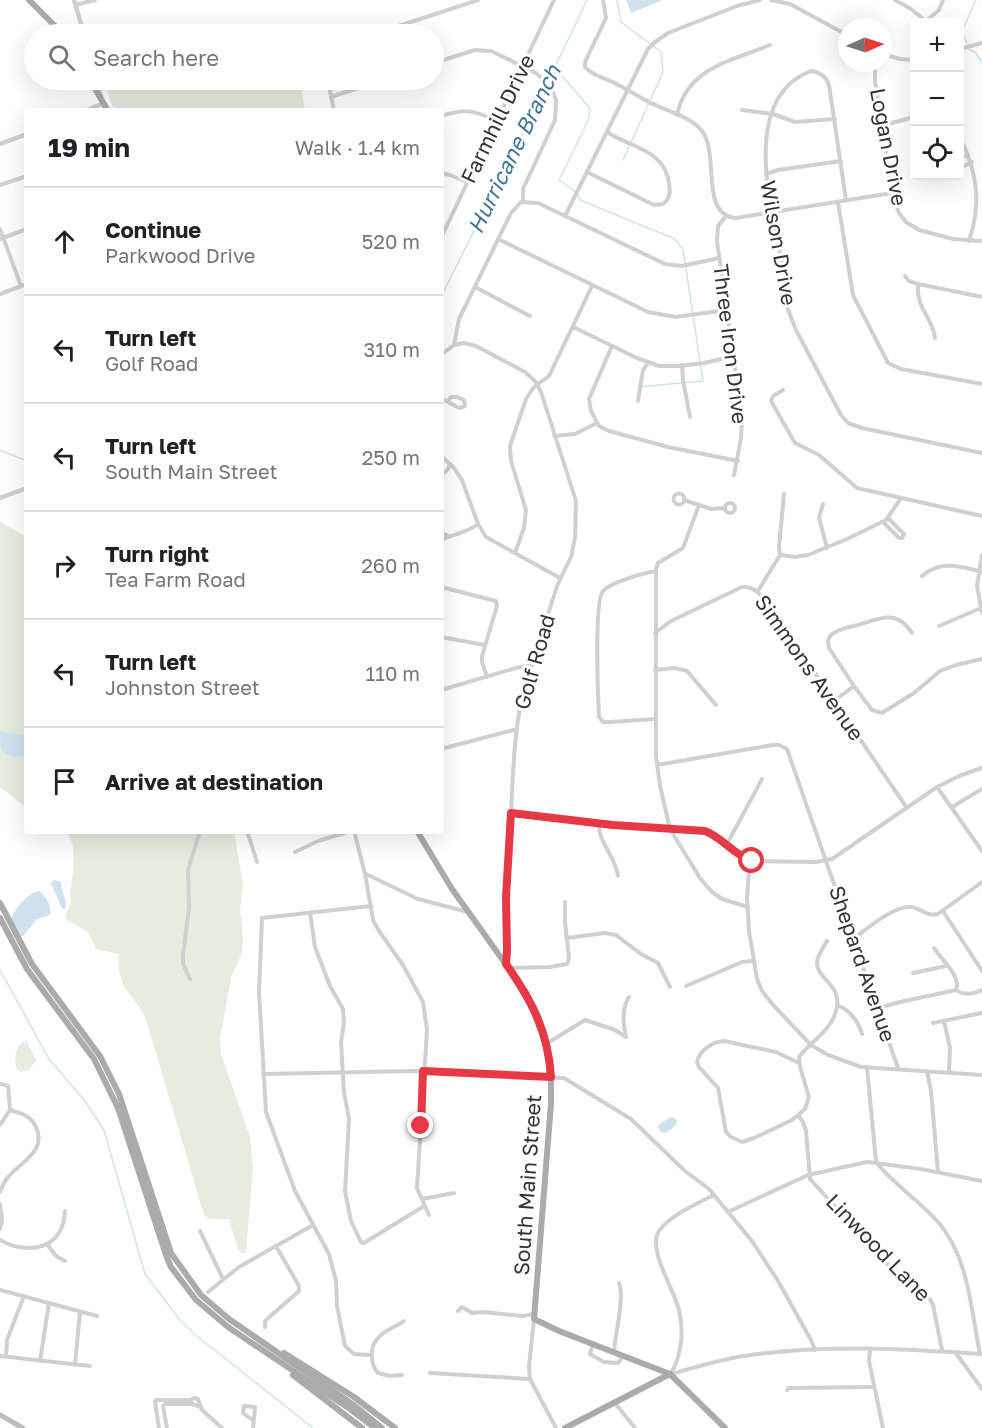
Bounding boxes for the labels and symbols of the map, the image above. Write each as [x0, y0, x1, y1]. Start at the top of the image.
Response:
north arrow [838, 18, 892, 72]
street label: Farmhill Drive [455, 50, 539, 187]
water label: Hurricane Branch [461, 59, 567, 237]
street label: Logan Drive [865, 86, 913, 208]
street label: Wilson Drive [755, 178, 803, 307]
street label: Three Iron Drive [708, 262, 754, 425]
street label: Simmons Avenue [750, 589, 870, 745]
street label: Golf Road [508, 611, 560, 712]
route start [738, 847, 764, 873]
street label: Shepard Avenue [824, 882, 902, 1045]
street label: South Main Street [508, 1094, 546, 1276]
route end [407, 1112, 433, 1138]
street label: Linwood Lane [821, 1188, 937, 1307]

